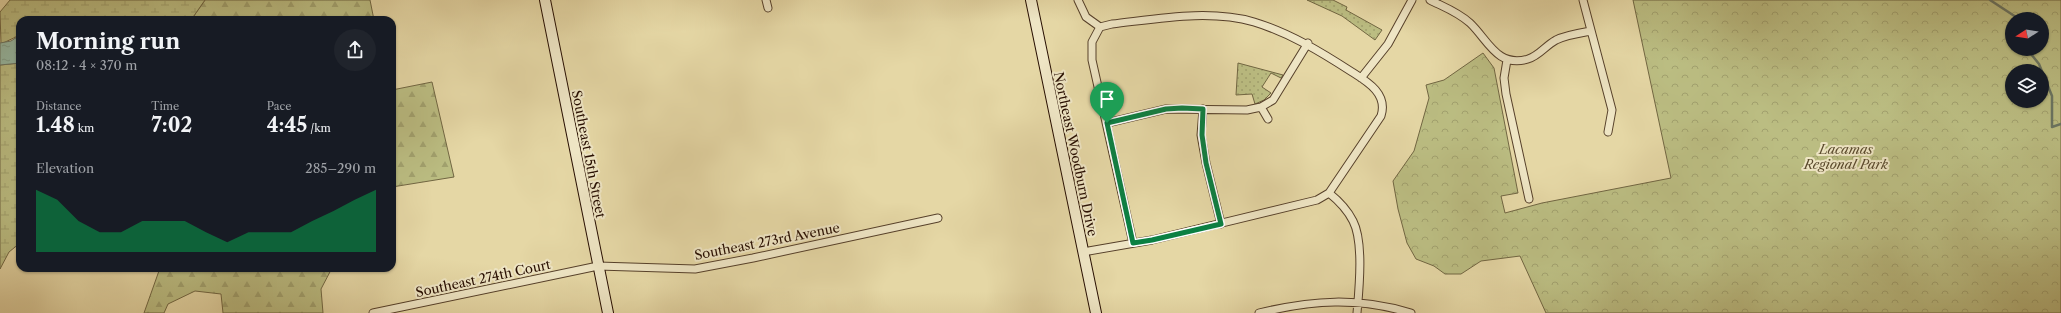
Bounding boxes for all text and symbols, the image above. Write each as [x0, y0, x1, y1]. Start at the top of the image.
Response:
north arrow [2005, 12, 2049, 56]
map controls [2005, 12, 2049, 108]
text: Morning run [36, 28, 180, 55]
button: share [334, 29, 376, 71]
text: 08:12 · 4 × 370 m [36, 57, 137, 73]
button: layers [2005, 64, 2049, 108]
street label: Northeast Woodburn Drive [1051, 70, 1101, 238]
pin [1090, 82, 1124, 123]
icon: arrive [1096, 88, 1118, 110]
street label: Southeast 15th Street [569, 89, 609, 220]
text: Distance [36, 99, 82, 113]
text: Time [151, 99, 179, 113]
text: Pace [267, 99, 292, 113]
text: 1.48 [36, 113, 75, 137]
text: 7:02 [151, 113, 192, 137]
text: 4:45 [267, 113, 307, 137]
text: km [75, 121, 94, 135]
text: /km [307, 121, 331, 135]
park label: Lacamas Regional Park [1803, 141, 1888, 172]
text: Elevation [36, 160, 94, 176]
text: 285–290 m [305, 160, 376, 176]
street label: Southeast 273rd Avenue [693, 219, 841, 263]
street label: Southeast 274th Court [414, 256, 552, 300]

